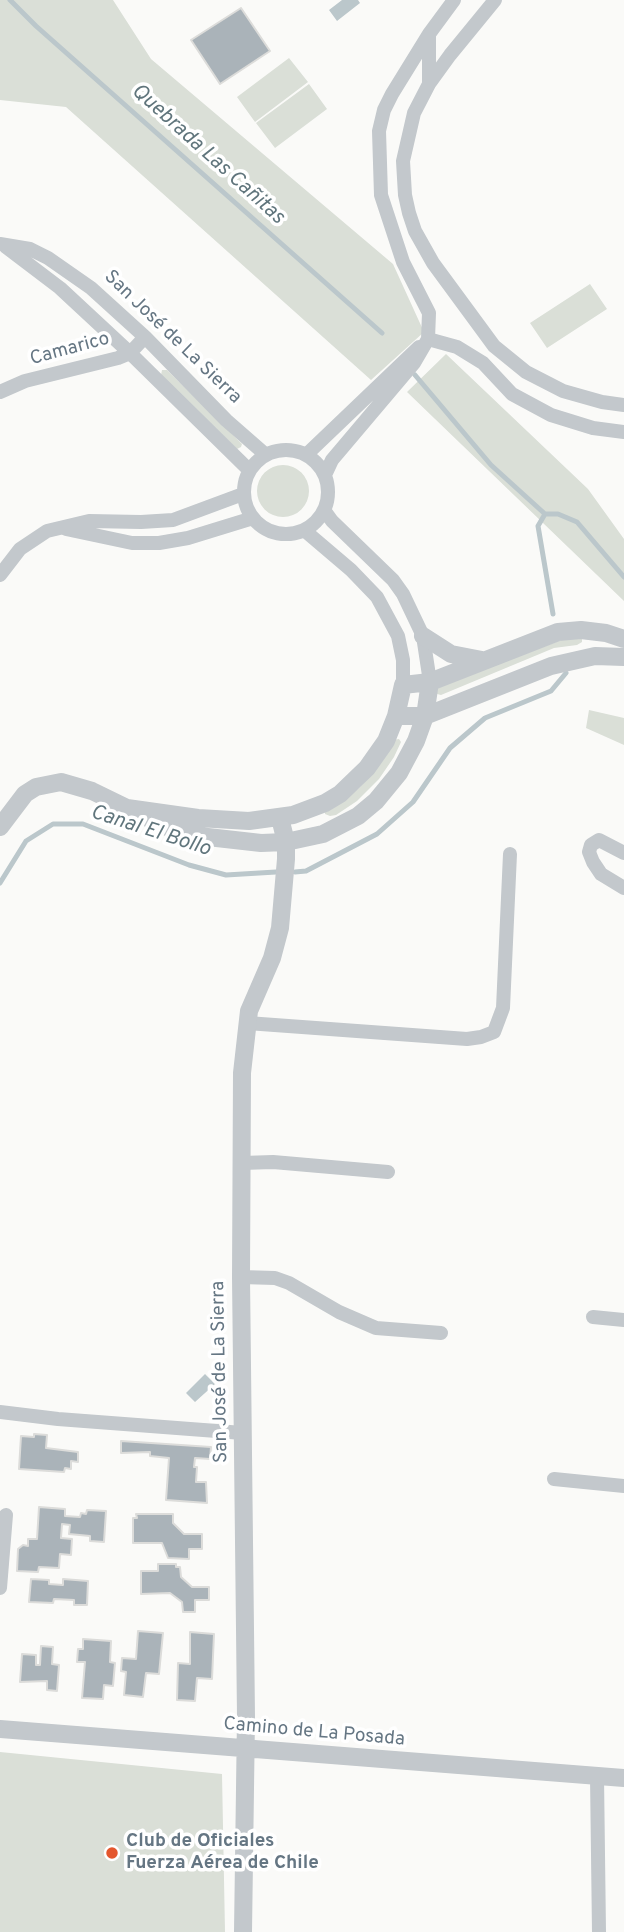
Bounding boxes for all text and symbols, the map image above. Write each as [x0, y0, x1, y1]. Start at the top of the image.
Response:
water label: Quebrada Las Cañitas [125, 79, 289, 231]
street label: San José de La Sierra [98, 266, 246, 410]
street label: Camarico [28, 328, 112, 372]
water label: Canal El Bollo [87, 801, 213, 863]
street label: San José de La Sierra [208, 1281, 234, 1463]
street label: Camino de La Posada [222, 1714, 406, 1752]
place label: Club de Oficiales Fuerza Aérea de Chile [126, 1831, 319, 1875]
marker: Club de Oficiales Fuerza Aérea de Chile [104, 1845, 120, 1861]

